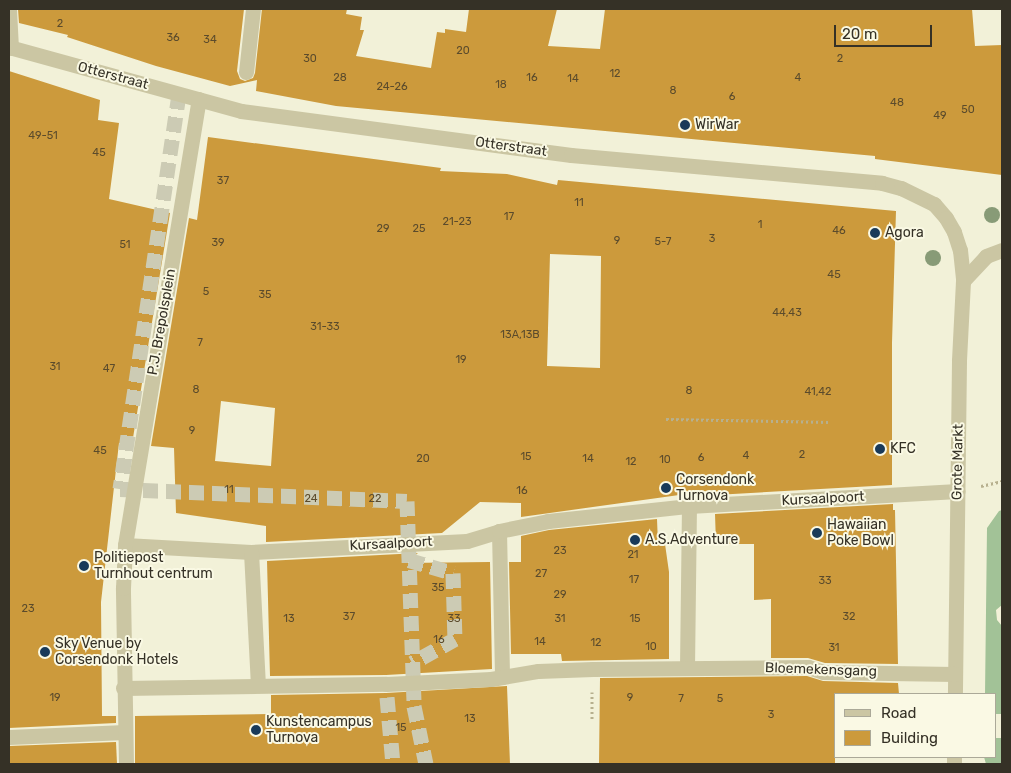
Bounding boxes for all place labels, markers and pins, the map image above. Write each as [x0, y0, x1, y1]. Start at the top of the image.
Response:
place label: WirWar [695, 117, 739, 133]
marker: WirWar [679, 119, 691, 131]
place label: Agora [885, 225, 924, 241]
marker: Agora [869, 227, 881, 239]
place label: KFC [890, 441, 916, 457]
marker: KFC [874, 443, 886, 455]
place label: Corsendonk Turnova [676, 472, 754, 504]
marker: Corsendonk Turnova [660, 482, 672, 494]
place label: Hawaiian Poke Bowl [827, 517, 894, 550]
marker: Hawaiian Poke Bowl [811, 527, 823, 539]
place label: A.S.Adventure [645, 532, 738, 548]
marker: A.S.Adventure [629, 534, 641, 546]
place label: Politiepost Turnhout centrum [94, 550, 213, 582]
marker: Politiepost Turnhout centrum [78, 560, 90, 572]
place label: Sky Venue by Corsendonk Hotels [55, 636, 178, 669]
marker: Sky Venue by Corsendonk Hotels [39, 646, 51, 658]
place label: Kunstencampus Turnova [266, 714, 372, 746]
marker: Kunstencampus Turnova [250, 724, 262, 736]

